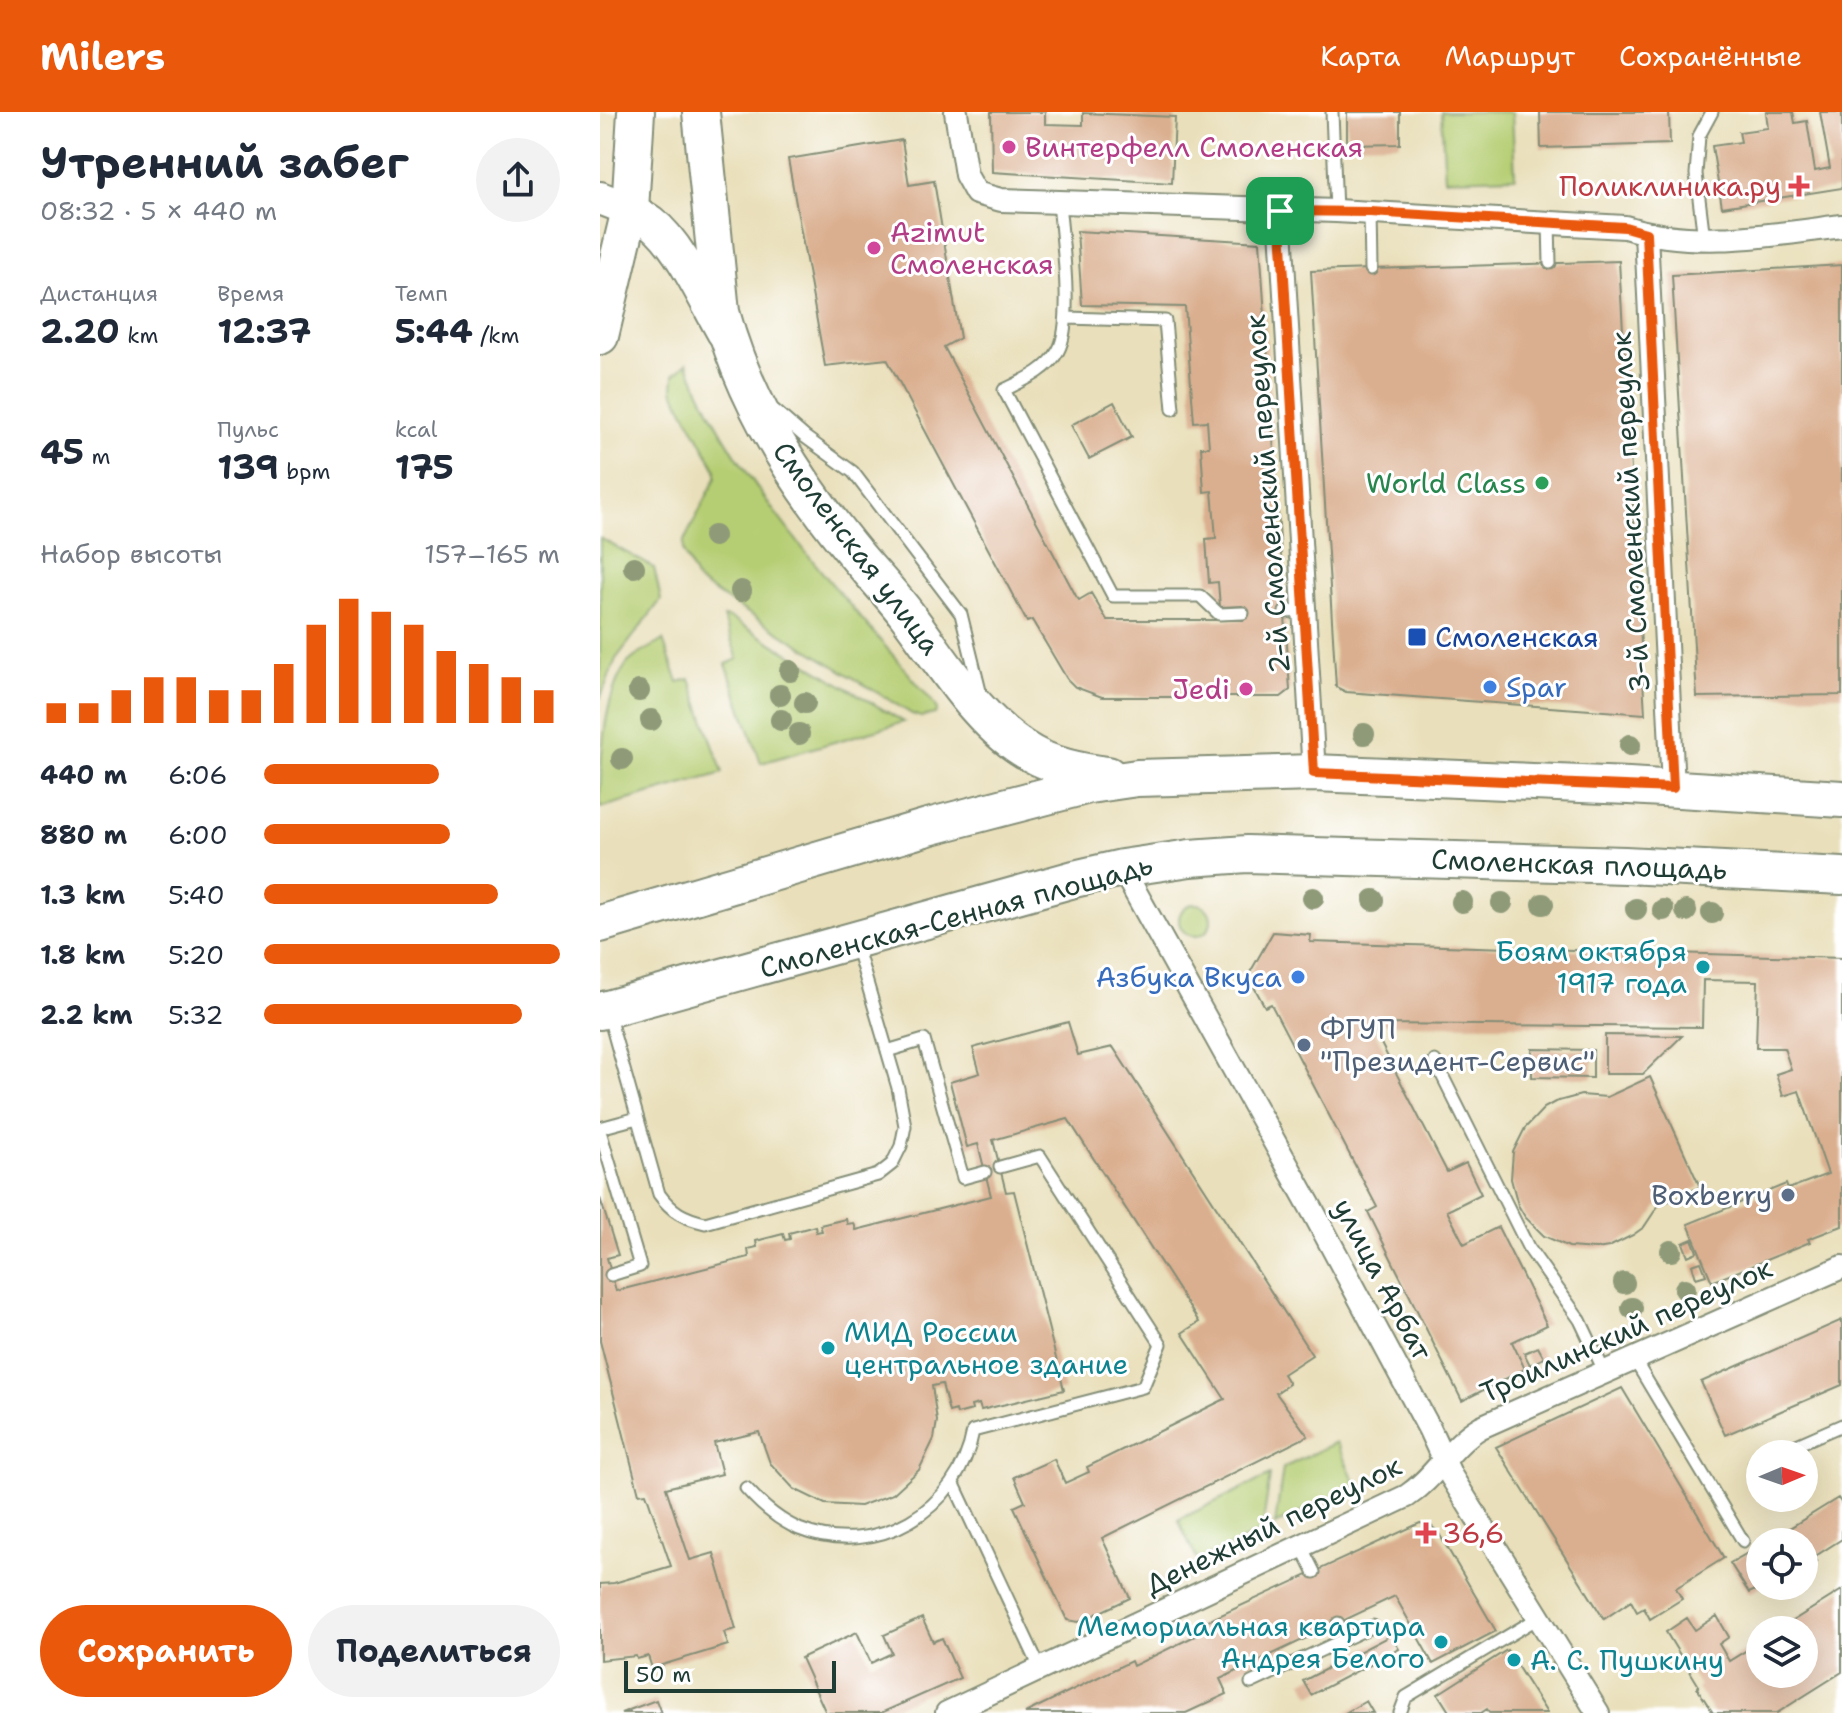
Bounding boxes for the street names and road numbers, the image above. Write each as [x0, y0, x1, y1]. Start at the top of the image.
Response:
street label: 2-й Смоленский переулок [1235, 313, 1299, 675]
street label: 3-й Смоленский переулок [1602, 330, 1658, 694]
street label: Смоленская улица [764, 434, 950, 662]
street label: Смоленская площадь [1430, 840, 1728, 888]
street label: Смоленская-Сенная площадь [755, 845, 1157, 987]
street label: улица Арбат [1325, 1192, 1442, 1367]
street label: Троилинский переулок [1474, 1248, 1778, 1412]
street label: Денежный переулок [1139, 1446, 1408, 1604]

